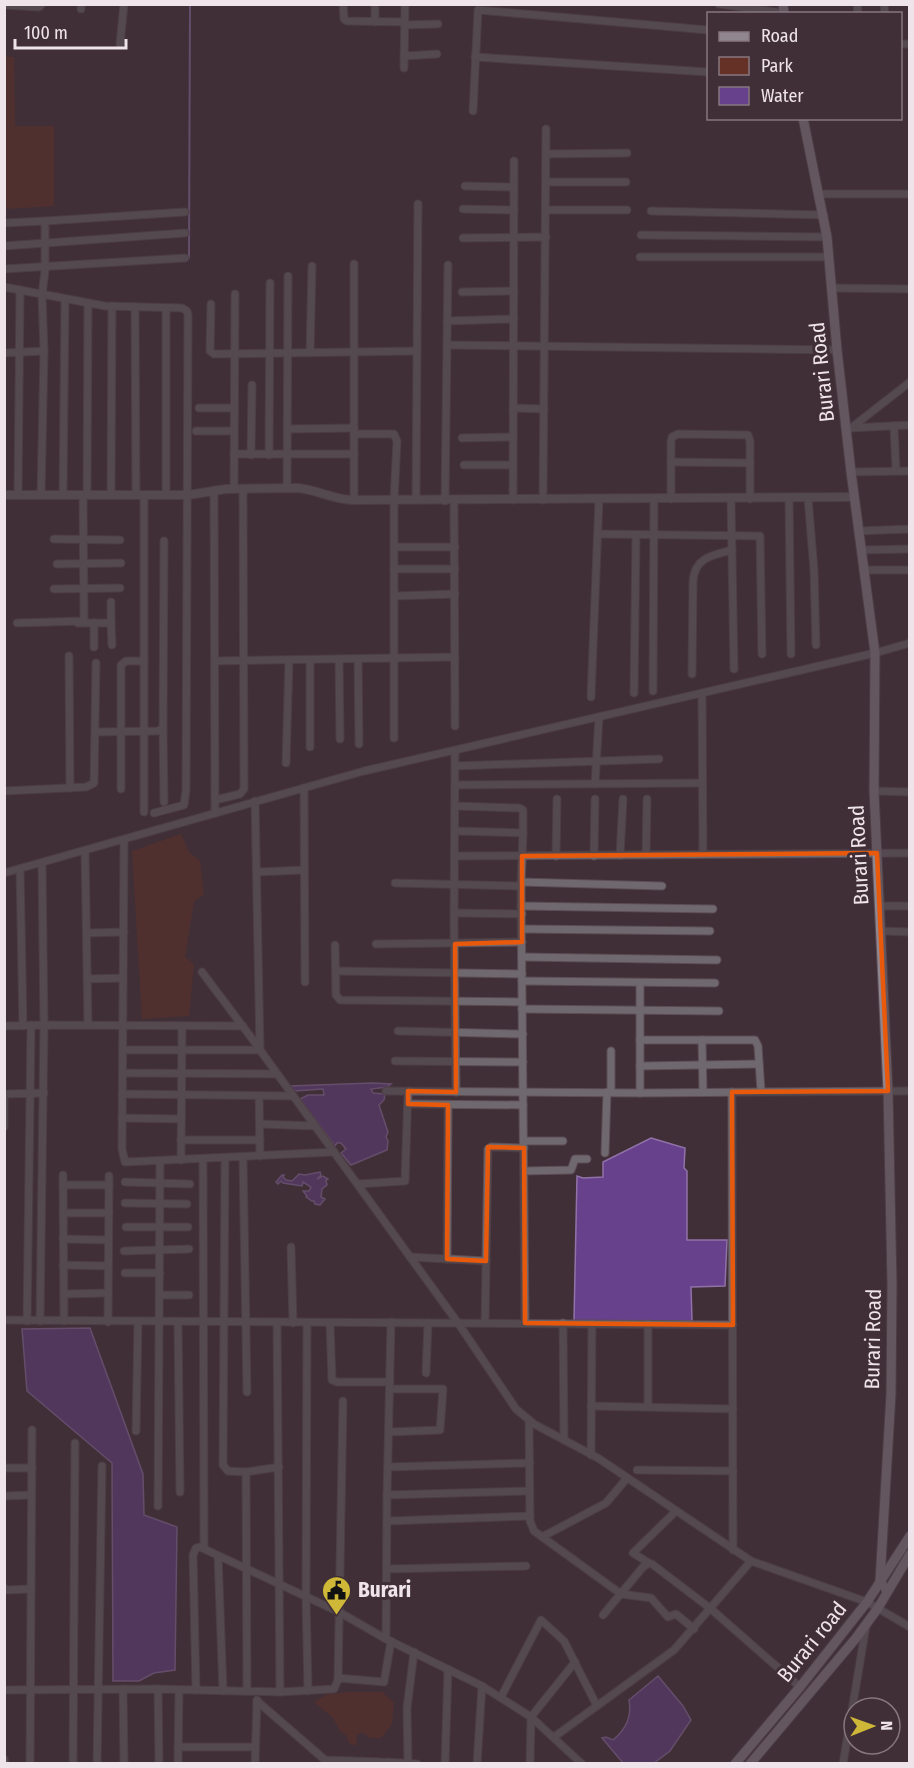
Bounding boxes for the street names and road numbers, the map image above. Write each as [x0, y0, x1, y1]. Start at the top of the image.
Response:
street label: Burari Road [804, 321, 840, 423]
street label: Burari Road [843, 804, 875, 906]
street label: Burari Road [859, 1289, 887, 1389]
street label: Burari road [772, 1596, 852, 1688]

